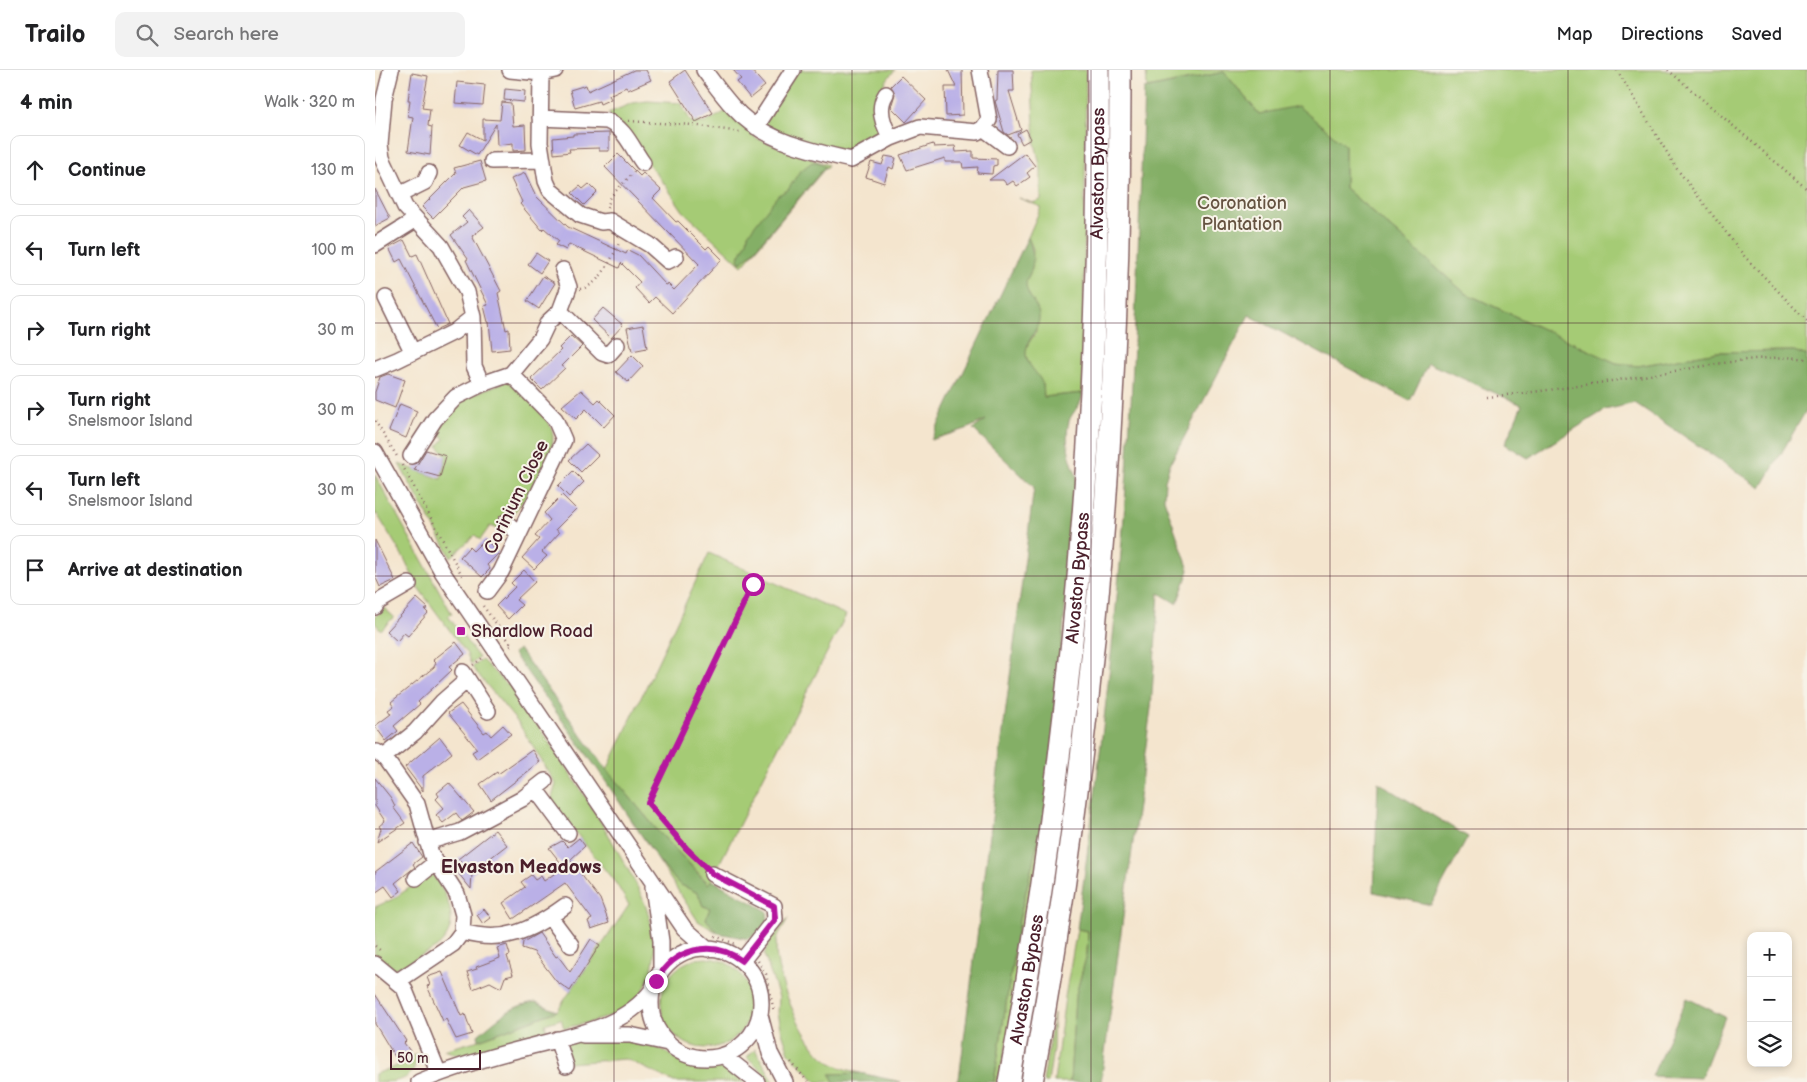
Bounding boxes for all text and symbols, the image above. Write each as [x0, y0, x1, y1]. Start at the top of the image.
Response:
search box [115, 12, 465, 57]
text: Trailo [25, 20, 85, 49]
icon: search [133, 21, 161, 49]
text: Search here [173, 23, 279, 46]
text: Map [1557, 24, 1593, 45]
text: Directions [1621, 24, 1703, 45]
text: Saved [1731, 24, 1782, 45]
text: 4 min [20, 90, 73, 115]
text: Walk · 320 m [264, 93, 355, 112]
street label: Alvaston Bypass [1087, 107, 1109, 240]
icon: ahead [21, 156, 49, 184]
text: Continue [68, 159, 146, 182]
text: 130 m [311, 161, 354, 180]
park label: Coronation Plantation [1197, 193, 1287, 235]
icon: left [21, 236, 49, 264]
text: Turn left [68, 239, 140, 262]
text: 100 m [311, 241, 354, 260]
icon: right [21, 316, 49, 344]
text: Turn right [68, 319, 151, 342]
text: 30 m [317, 321, 354, 340]
text: Turn right [68, 389, 151, 412]
icon: right [21, 396, 49, 424]
text: 30 m [317, 401, 354, 420]
text: Snelsmoor Island [68, 412, 193, 431]
street label: Corinium Close [480, 436, 553, 558]
text: Turn left [68, 469, 140, 492]
icon: left [21, 476, 49, 504]
text: 30 m [317, 481, 354, 500]
text: Snelsmoor Island [68, 492, 193, 511]
street label: Alvaston Bypass [1062, 511, 1094, 645]
icon: arrive [21, 556, 49, 584]
text: Arrive at destination [68, 559, 243, 582]
route start [742, 573, 765, 596]
place label: Shardlow Road [471, 621, 593, 642]
marker: Shardlow Road [455, 625, 467, 637]
district label: Elvaston Meadows [441, 856, 601, 879]
street label: Alvaston Bypass [1006, 913, 1048, 1046]
map controls [1747, 932, 1792, 1067]
button: + [1747, 932, 1792, 977]
route end [645, 970, 668, 993]
button: − [1747, 977, 1792, 1022]
button: layers [1747, 1022, 1792, 1067]
scale bar [390, 1047, 481, 1070]
text: 50 m [397, 1050, 429, 1067]

